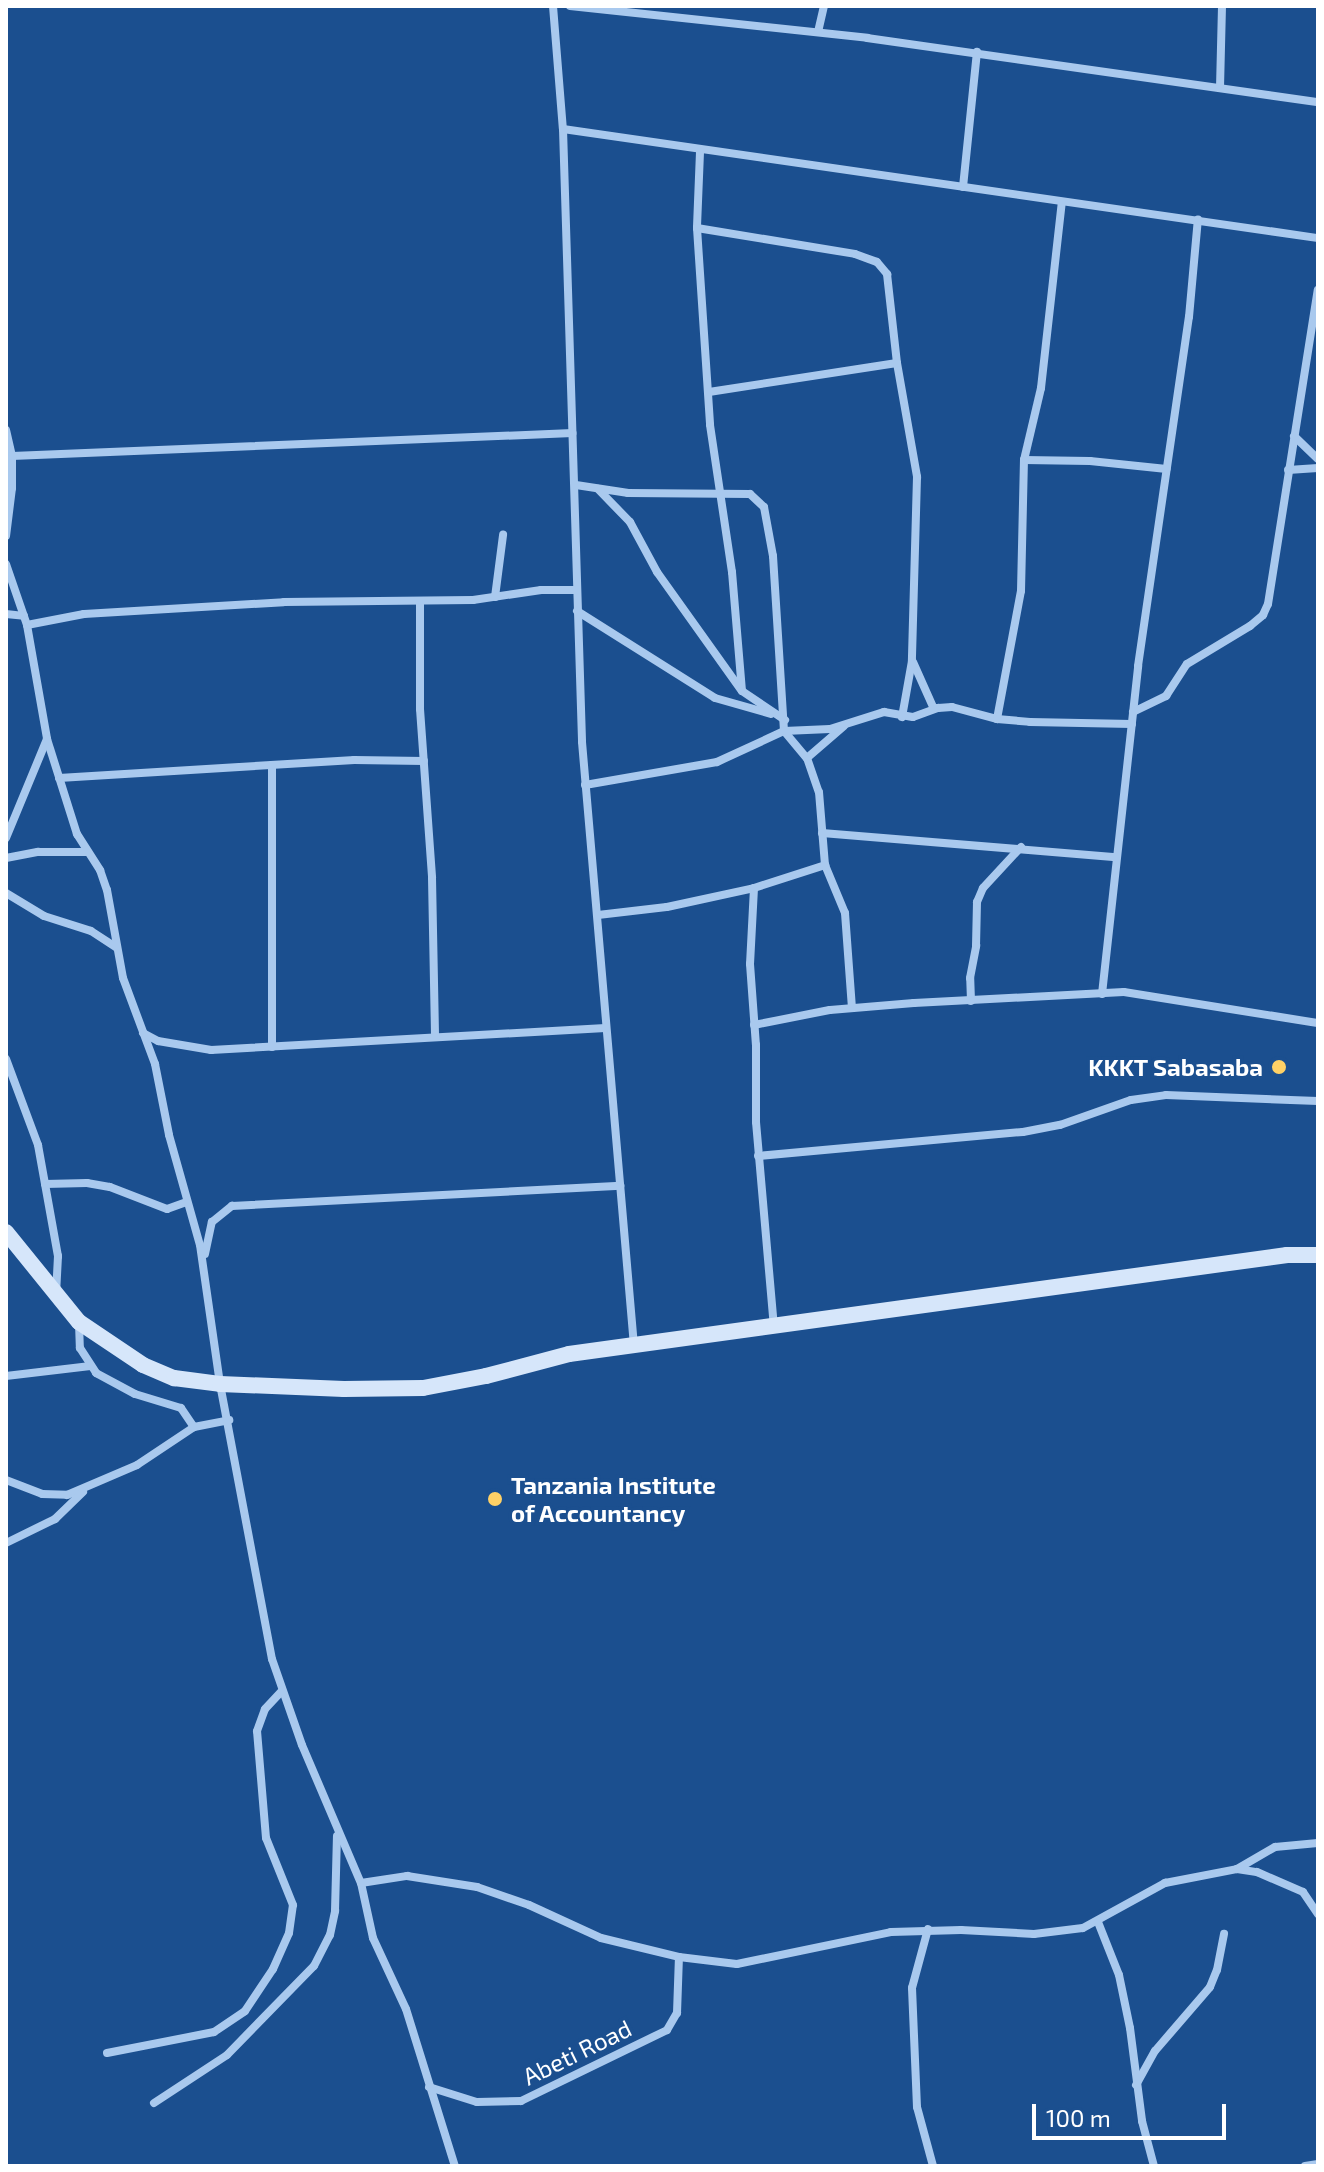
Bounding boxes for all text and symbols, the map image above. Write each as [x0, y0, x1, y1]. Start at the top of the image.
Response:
place label: KKKT Sabasaba [1088, 1053, 1263, 1081]
marker: KKKT Sabasaba [1270, 1058, 1288, 1076]
place label: Tanzania Institute of Accountancy [511, 1471, 716, 1527]
marker: Tanzania Institute of Accountancy [486, 1490, 504, 1508]
street label: Abeti Road [518, 2013, 636, 2091]
scale bar [1036, 2088, 1230, 2138]
text: 100 m [1046, 2103, 1111, 2132]

